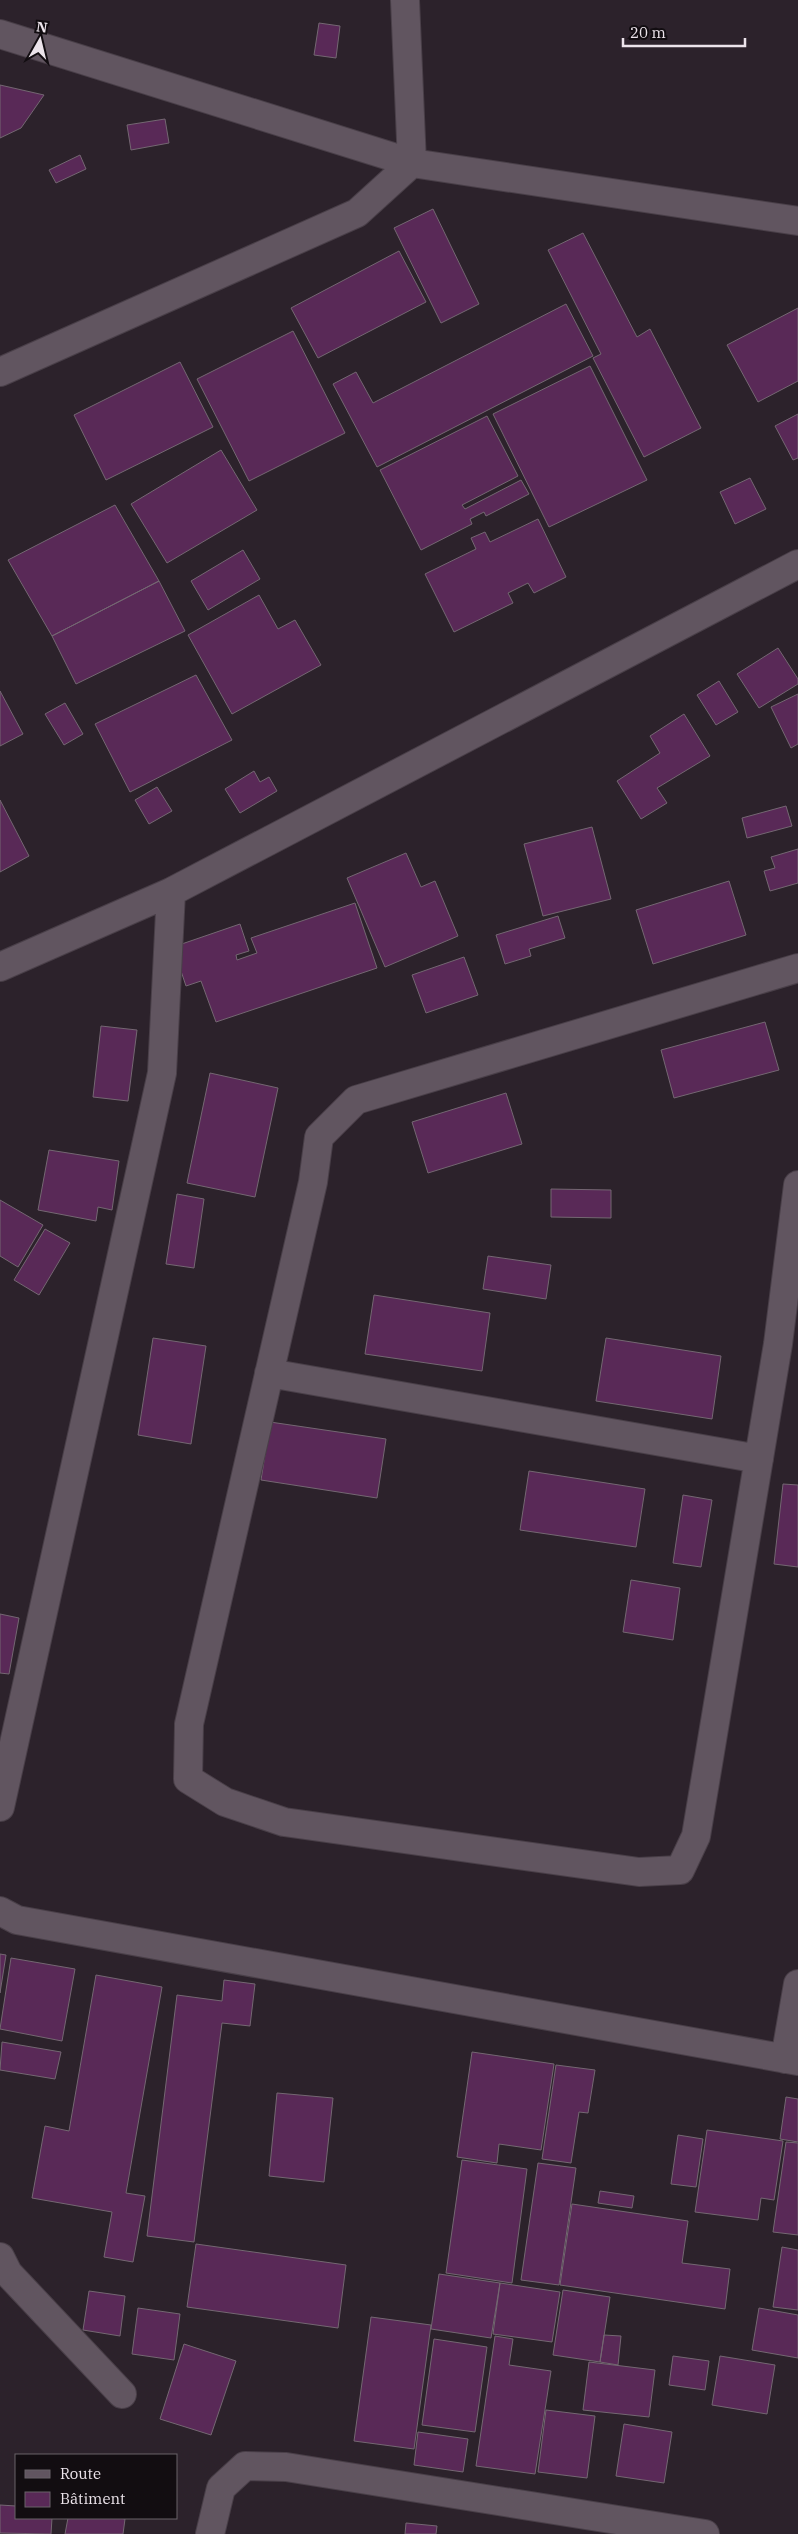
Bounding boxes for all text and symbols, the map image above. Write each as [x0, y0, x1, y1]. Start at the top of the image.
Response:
north arrow [15, 15, 65, 65]
scale bar [623, 15, 746, 47]
text: N [35, 17, 49, 37]
text: 20 m [630, 23, 666, 42]
legend [15, 2454, 178, 2519]
text: Route [60, 2464, 101, 2483]
text: Bâtiment [60, 2489, 125, 2508]

